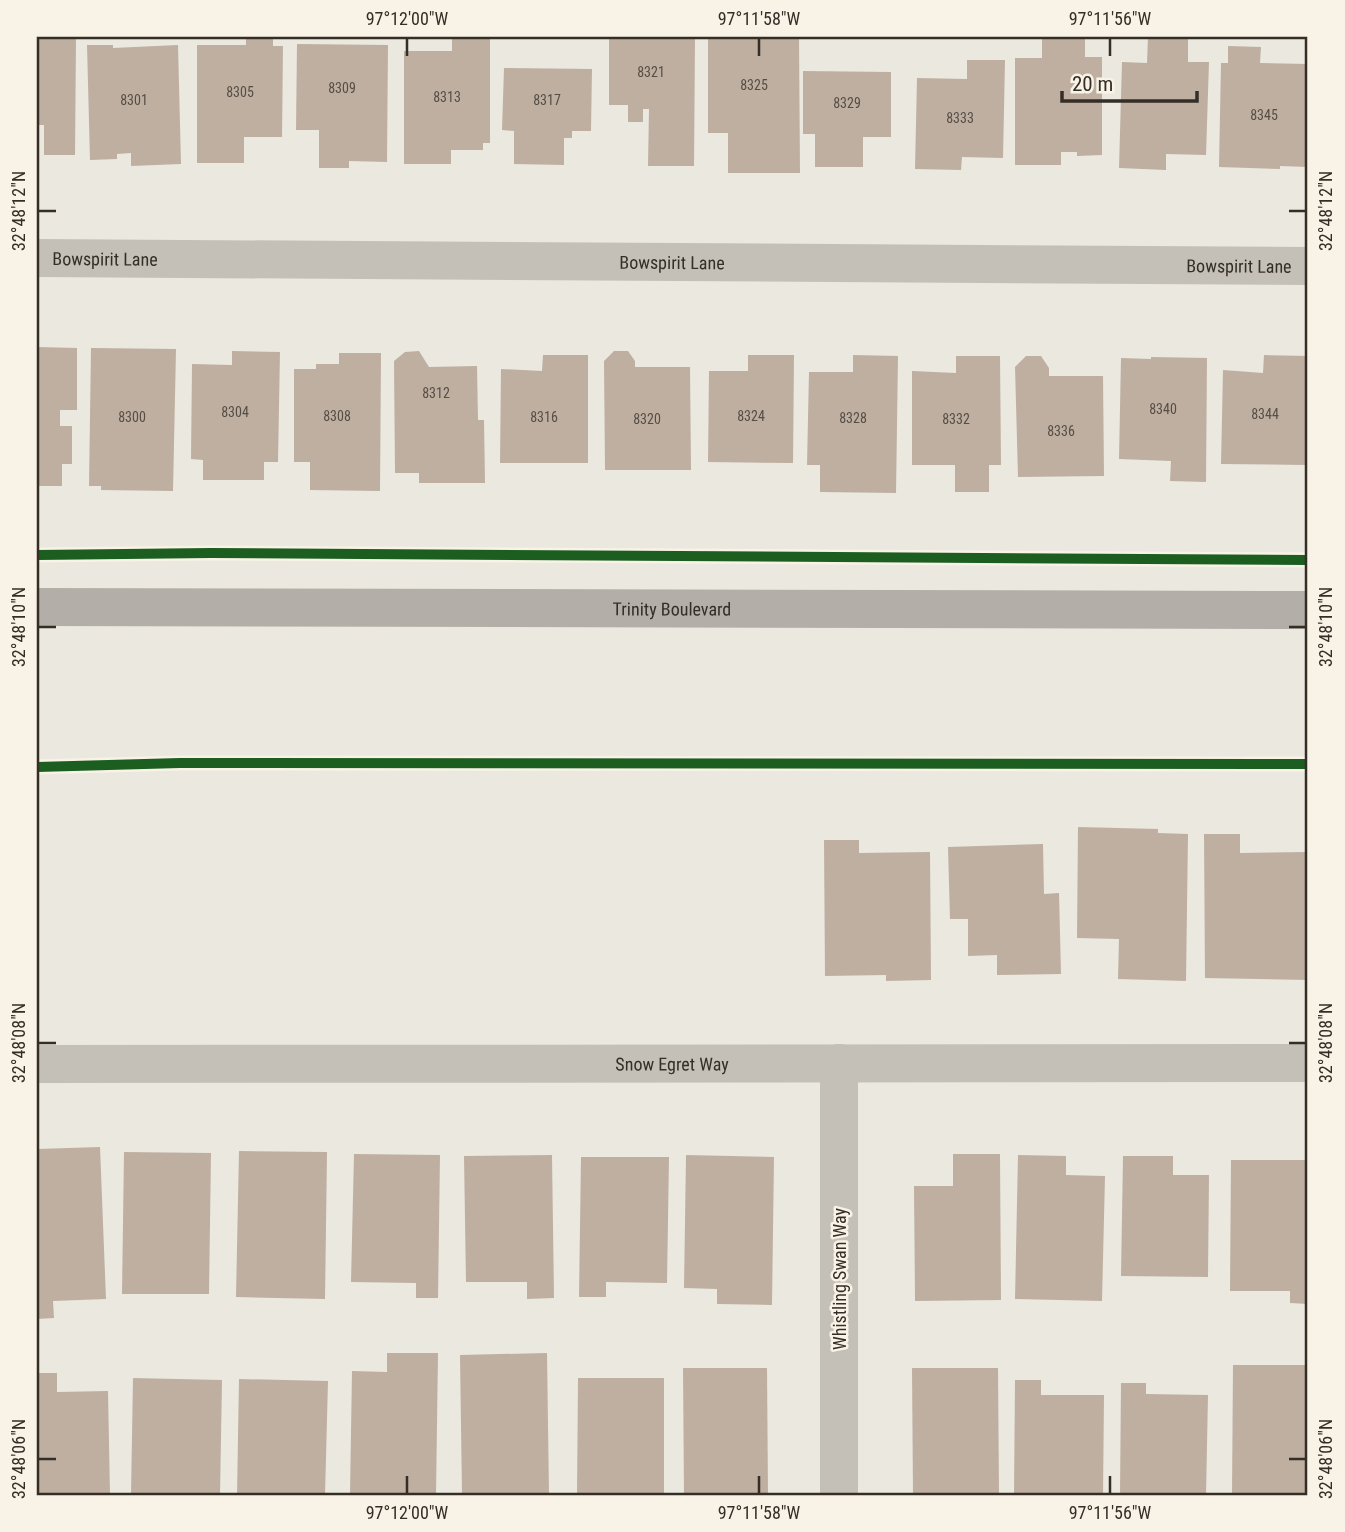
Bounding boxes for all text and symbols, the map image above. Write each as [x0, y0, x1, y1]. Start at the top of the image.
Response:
text: 97°12'00"W [366, 8, 449, 29]
text: 97°11'58"W [718, 8, 801, 29]
text: 97°11'56"W [1069, 8, 1152, 29]
scale bar [1062, 60, 1196, 104]
house number: 8321 [637, 64, 665, 80]
text: 20 m [1072, 72, 1113, 96]
house number: 8325 [740, 77, 768, 93]
house number: 8309 [328, 80, 356, 96]
house number: 8305 [226, 84, 254, 100]
house number: 8313 [433, 89, 461, 105]
house number: 8301 [120, 92, 148, 108]
house number: 8317 [533, 92, 561, 108]
house number: 8329 [833, 95, 861, 111]
house number: 8345 [1250, 107, 1278, 123]
house number: 8333 [946, 110, 974, 126]
text: 32°48'12"N [8, 171, 29, 251]
text: 32°48'12"N [1315, 171, 1336, 251]
street label: Bowspirit Lane [52, 248, 158, 269]
street label: Bowspirit Lane [619, 251, 725, 273]
street label: Bowspirit Lane [1186, 255, 1292, 276]
house number: 8312 [422, 385, 450, 401]
house number: 8340 [1149, 401, 1177, 417]
house number: 8304 [221, 404, 249, 420]
house number: 8344 [1251, 406, 1279, 422]
house number: 8308 [323, 408, 351, 424]
house number: 8324 [737, 408, 765, 424]
house number: 8300 [118, 409, 146, 425]
house number: 8316 [530, 409, 558, 425]
house number: 8328 [839, 410, 867, 426]
house number: 8320 [633, 411, 661, 427]
house number: 8332 [942, 411, 970, 427]
house number: 8336 [1047, 423, 1075, 439]
text: 32°48'10"N [8, 587, 29, 667]
text: 32°48'10"N [1315, 587, 1336, 667]
street label: Trinity Boulevard [613, 598, 731, 619]
text: 32°48'08"N [8, 1003, 29, 1083]
text: 32°48'08"N [1315, 1003, 1336, 1083]
street label: Snow Egret Way [615, 1053, 729, 1074]
street label: Whistling Swan Way [829, 1208, 850, 1350]
text: 32°48'06"N [8, 1419, 29, 1499]
text: 32°48'06"N [1315, 1419, 1336, 1499]
text: 97°12'00"W [366, 1502, 449, 1523]
text: 97°11'58"W [718, 1502, 801, 1523]
text: 97°11'56"W [1069, 1502, 1152, 1523]

